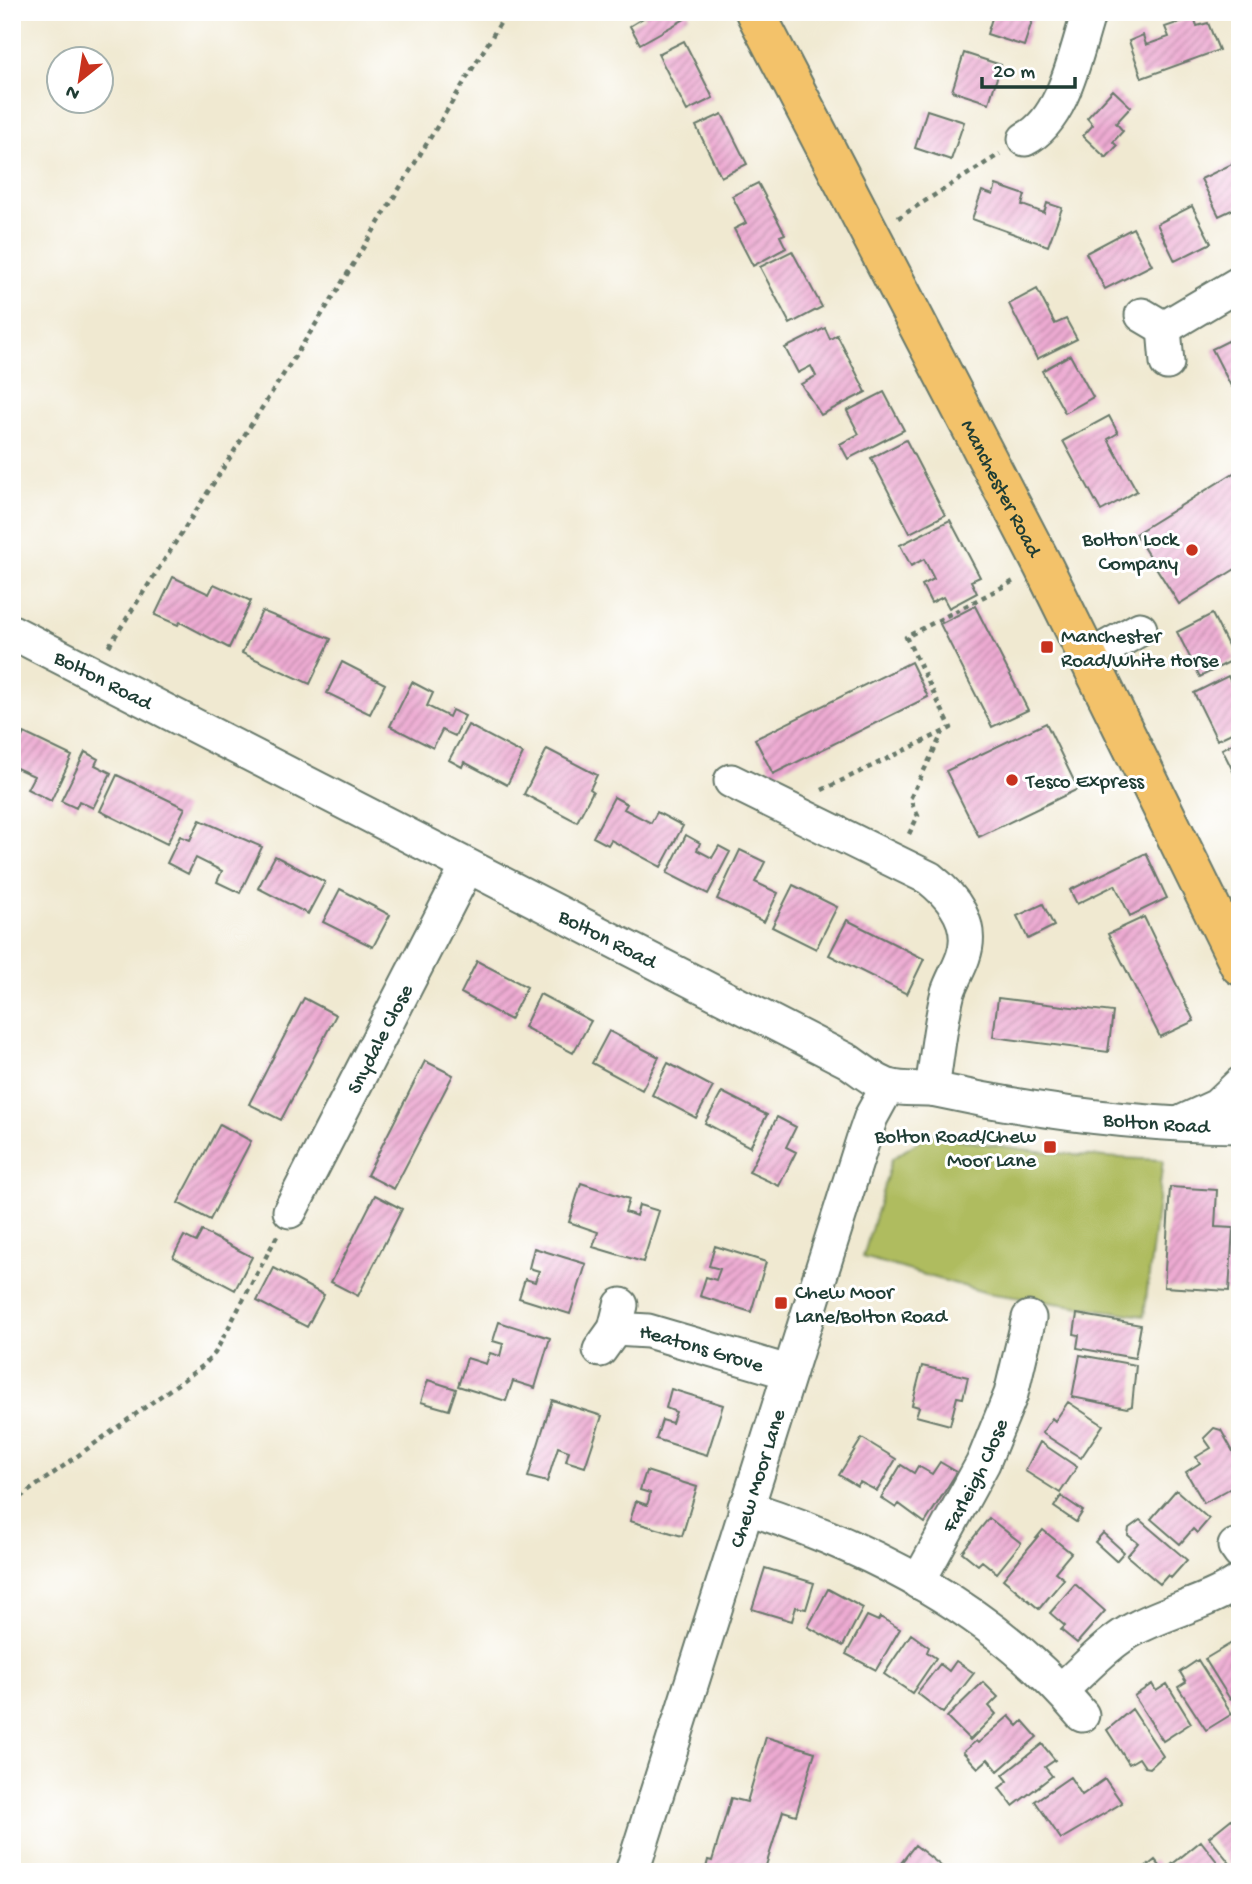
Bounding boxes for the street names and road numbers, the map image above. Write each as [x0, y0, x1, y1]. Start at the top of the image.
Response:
street label: Manchester Road [953, 416, 1046, 563]
street label: Bolton Road [48, 646, 157, 718]
street label: Bolton Road [552, 905, 661, 977]
street label: Snydale Close [343, 980, 421, 1099]
street label: Bolton Road [1100, 1109, 1212, 1141]
street label: Heatons Grove [639, 1322, 767, 1380]
street label: Chew Moor Lane [726, 1406, 794, 1552]
street label: Farleigh Close [938, 1415, 1016, 1539]

